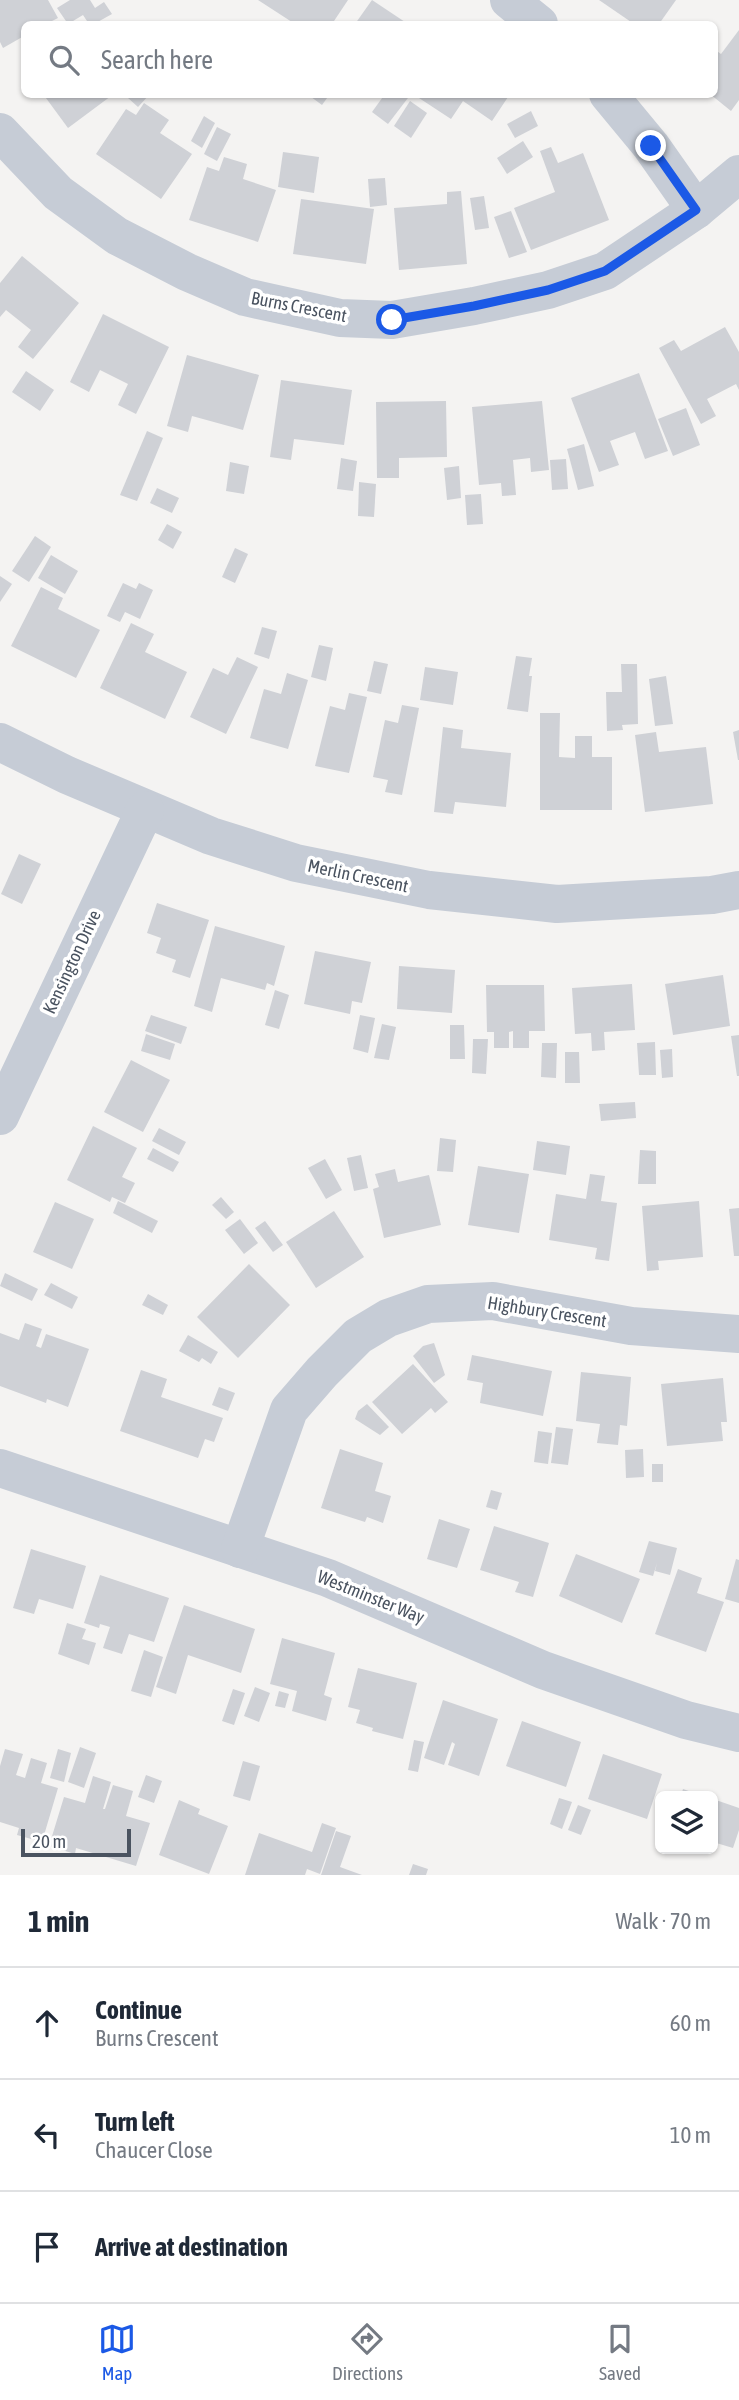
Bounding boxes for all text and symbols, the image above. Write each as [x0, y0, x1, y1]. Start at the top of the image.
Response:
search box [21, 21, 718, 98]
icon: search [45, 41, 83, 79]
text: Search here [101, 45, 213, 75]
route end [635, 130, 666, 161]
street label: Burns Crescent [250, 287, 349, 326]
route start [376, 304, 407, 335]
street label: Merlin Crescent [306, 855, 410, 896]
street label: Kensington Drive [38, 907, 105, 1017]
street label: Highbury Crescent [486, 1292, 608, 1331]
street label: Westminster Way [315, 1566, 428, 1628]
map controls [655, 1791, 718, 1854]
button: layers [655, 1791, 718, 1854]
scale bar [21, 1826, 131, 1858]
text: 20 m [32, 1830, 66, 1852]
text: 1 min [28, 1904, 89, 1938]
text: Walk · 70 m [616, 1908, 711, 1934]
text: Continue [95, 1995, 182, 2025]
icon: ahead [28, 2004, 66, 2042]
text: 60 m [670, 2010, 711, 2036]
text: Burns Crescent [95, 2025, 219, 2051]
text: Turn left [95, 2107, 175, 2137]
icon: left [28, 2116, 66, 2154]
text: 10 m [670, 2122, 711, 2148]
text: Chaucer Close [95, 2137, 213, 2163]
icon: arrive [28, 2228, 66, 2266]
text: Arrive at destination [95, 2232, 288, 2262]
tab: Map [98, 2320, 136, 2384]
tab: Directions [332, 2320, 403, 2384]
tab: Saved [599, 2320, 641, 2384]

